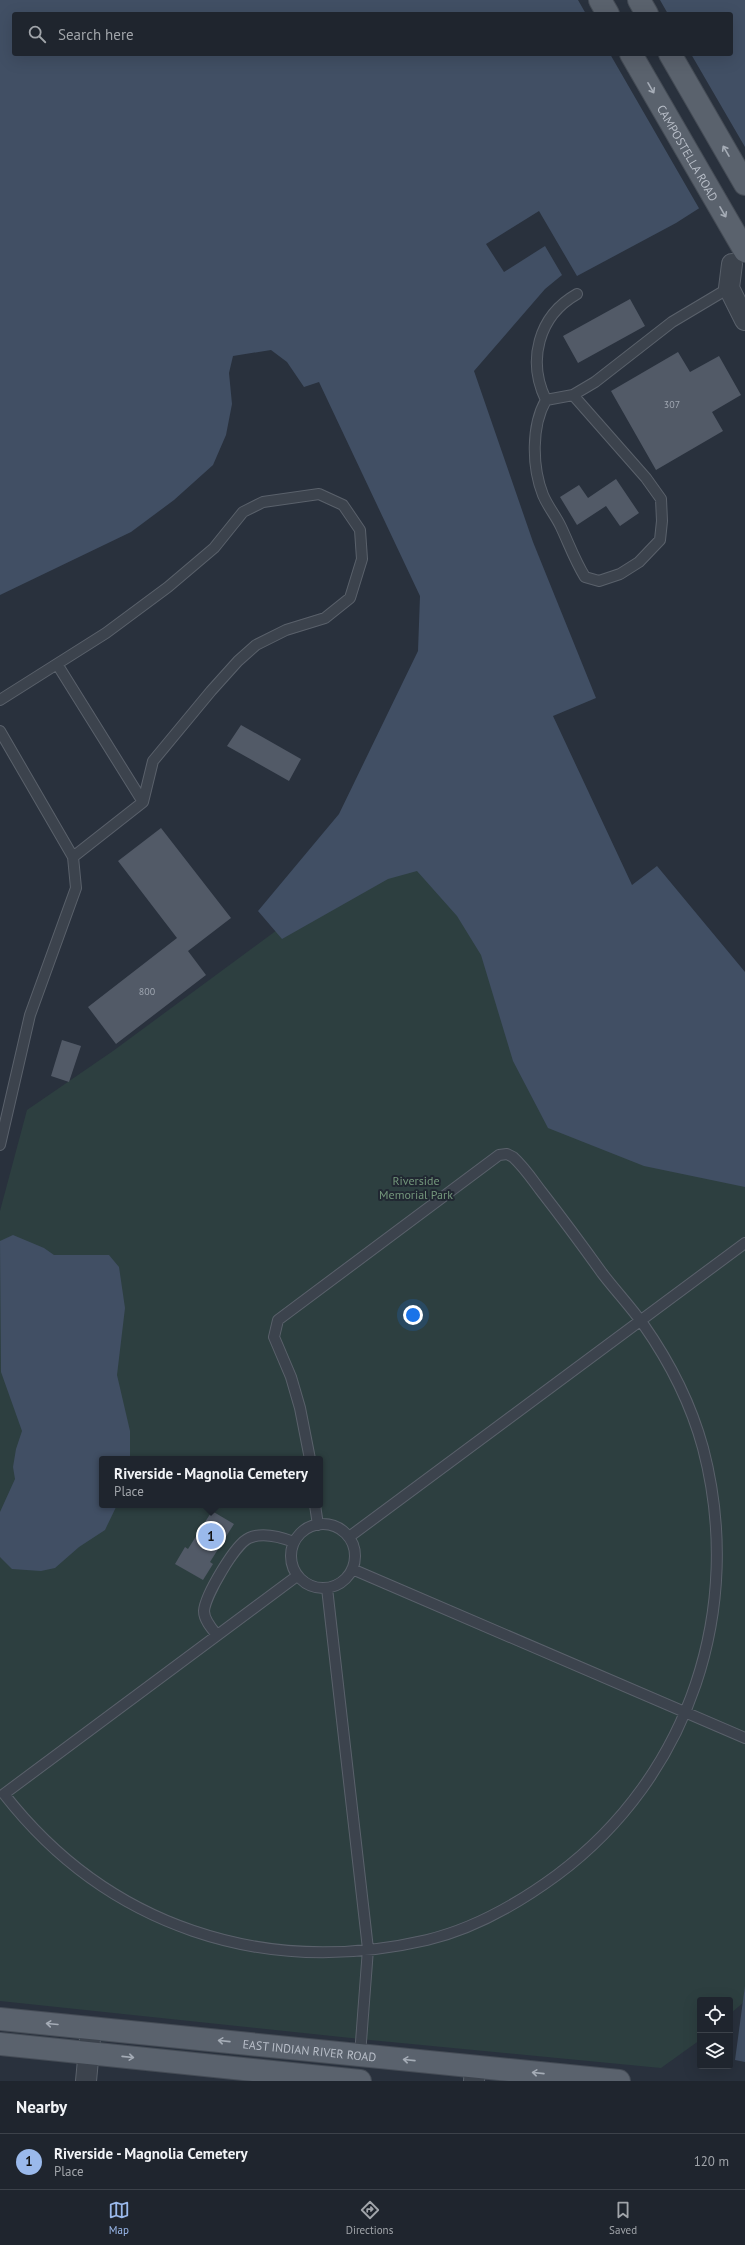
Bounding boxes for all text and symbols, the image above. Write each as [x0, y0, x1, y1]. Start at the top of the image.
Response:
search box [12, 12, 733, 56]
icon: search [26, 23, 48, 45]
text: Search here [58, 25, 134, 44]
one-way arrow [647, 82, 655, 94]
street label: CAMPOSTELLA ROAD [654, 102, 722, 204]
one-way arrow [721, 145, 729, 157]
one-way arrow [719, 206, 727, 218]
house number: 307 [664, 398, 680, 411]
house number: 800 [139, 985, 156, 998]
park label: Riverside Memorial Park [379, 1173, 453, 1202]
your location [403, 1305, 423, 1325]
popup [99, 1456, 323, 1508]
text: Riverside - Magnolia Cemetery [114, 1464, 308, 1483]
text: Place [114, 1483, 144, 1500]
pin: 1 [198, 1521, 224, 1551]
map controls [697, 1997, 733, 2069]
button: locate [697, 1997, 733, 2033]
one-way arrow [46, 2021, 59, 2028]
button: layers [697, 2033, 733, 2069]
street label: EAST INDIAN RIVER ROAD [242, 2036, 377, 2064]
one-way arrow [218, 2038, 231, 2045]
one-way arrow [121, 2053, 134, 2061]
one-way arrow [403, 2056, 416, 2063]
one-way arrow [532, 2069, 545, 2077]
text: Nearby [16, 2096, 67, 2118]
text: Riverside - Magnolia Cemetery [54, 2144, 248, 2163]
text: 1 [25, 2153, 33, 2170]
text: 120 m [694, 2153, 729, 2170]
text: Place [54, 2163, 84, 2180]
tab: Map [108, 2199, 130, 2237]
tab: Directions [346, 2199, 393, 2237]
tab: Saved [609, 2199, 637, 2237]

